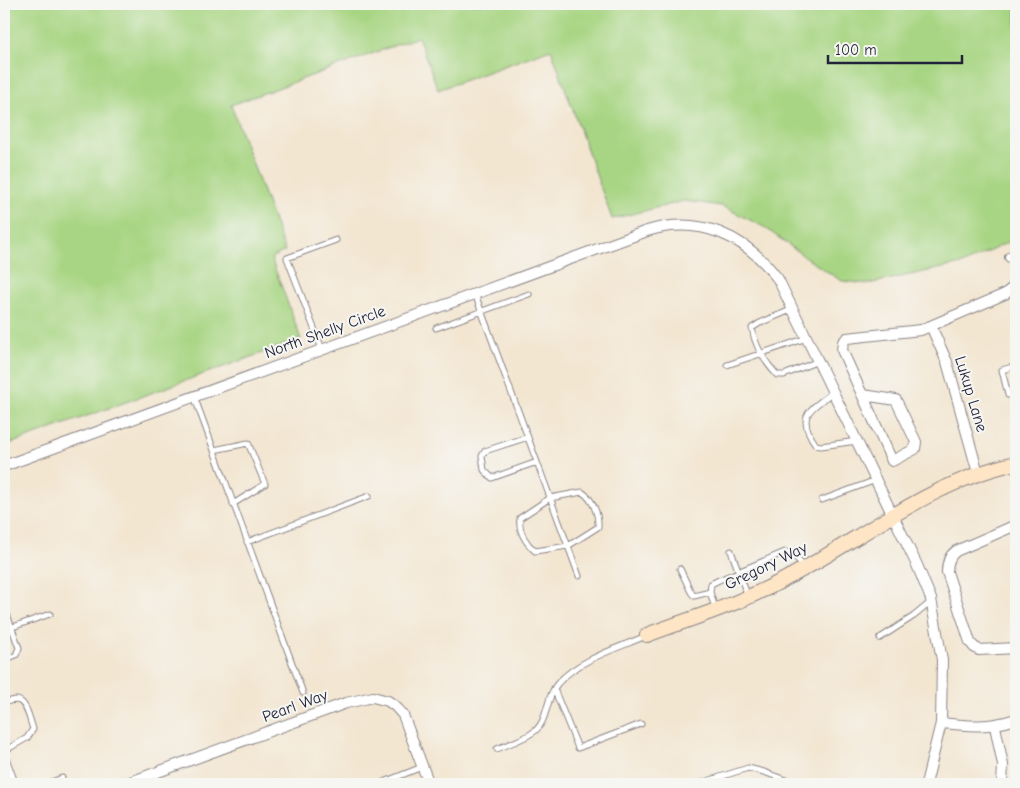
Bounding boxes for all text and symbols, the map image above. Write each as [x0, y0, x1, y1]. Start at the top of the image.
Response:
scale bar [828, 32, 961, 64]
text: 100 m [835, 41, 877, 59]
street label: North Shelly Circle [262, 302, 388, 362]
street label: Lukup Lane [951, 354, 991, 434]
street label: Gregory Way [722, 538, 811, 594]
street label: Pearl Way [260, 686, 331, 726]

